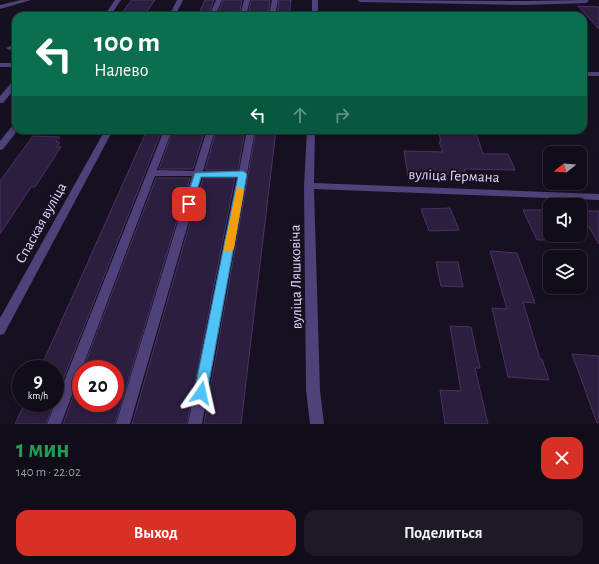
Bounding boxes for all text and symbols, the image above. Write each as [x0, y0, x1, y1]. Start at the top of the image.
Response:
icon: left [28, 28, 80, 80]
text: 100 m [94, 29, 160, 57]
text: Налево [94, 62, 148, 80]
icon: left [247, 104, 269, 126]
icon: ahead [289, 104, 311, 126]
icon: right [331, 104, 353, 126]
north arrow [543, 146, 587, 190]
map controls [543, 146, 587, 294]
street label: вуліца Германа [408, 167, 500, 185]
street label: Спаская вуліца [13, 180, 69, 266]
pin [172, 187, 206, 221]
icon: arrive [178, 193, 200, 215]
button: sound [543, 198, 587, 242]
street label: вуліца Ляшковіча [288, 224, 304, 330]
button: layers [543, 250, 587, 294]
speed limit sign: 20 [72, 360, 124, 412]
text: 9 [33, 371, 43, 391]
position arrow [180, 372, 222, 414]
text: km/h [28, 391, 48, 401]
button: close [541, 437, 583, 479]
text: 1 мин [16, 438, 70, 462]
text: 140 m · 22:02 [16, 466, 81, 479]
button: Выход [16, 510, 296, 556]
button: Поделиться [304, 510, 583, 556]

